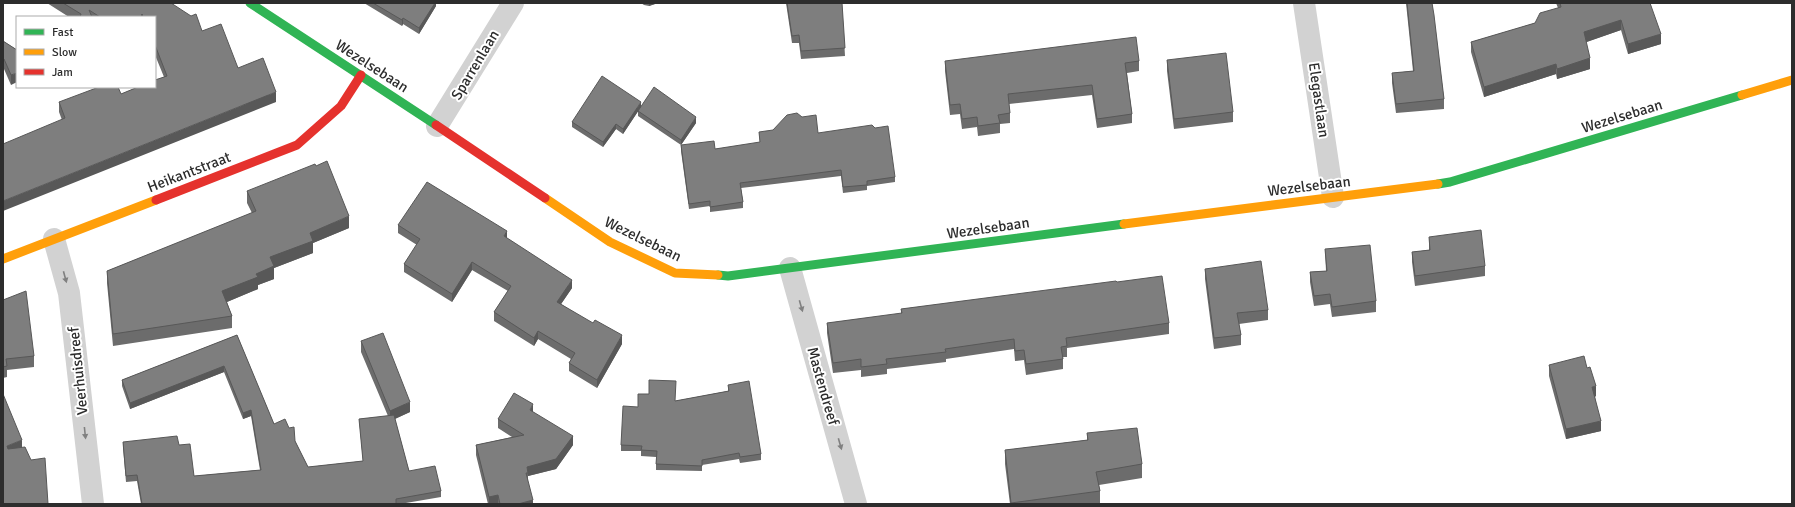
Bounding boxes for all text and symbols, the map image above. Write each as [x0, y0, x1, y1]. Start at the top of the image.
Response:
legend [16, 16, 156, 88]
text: Fast [52, 25, 73, 40]
street label: Sparrenlaan [447, 27, 503, 103]
street label: Wezelsebaan [332, 36, 412, 96]
text: Slow [52, 45, 77, 60]
street label: Elegastlaan [1305, 61, 1333, 139]
text: Jam [52, 65, 73, 80]
street label: Wezelsebaan [1579, 95, 1665, 137]
street label: Heikantstraat [145, 148, 233, 196]
street label: Wezelsebaan [1266, 172, 1352, 200]
street label: Wezelsebaan [602, 213, 684, 265]
street label: Wezelsebaan [945, 213, 1031, 243]
one-way arrow [62, 270, 68, 283]
one-way arrow [798, 300, 804, 312]
street label: Veerhuisdreef [64, 325, 92, 416]
street label: Mastendreef [803, 345, 843, 428]
one-way arrow [82, 427, 88, 439]
one-way arrow [837, 438, 843, 451]

